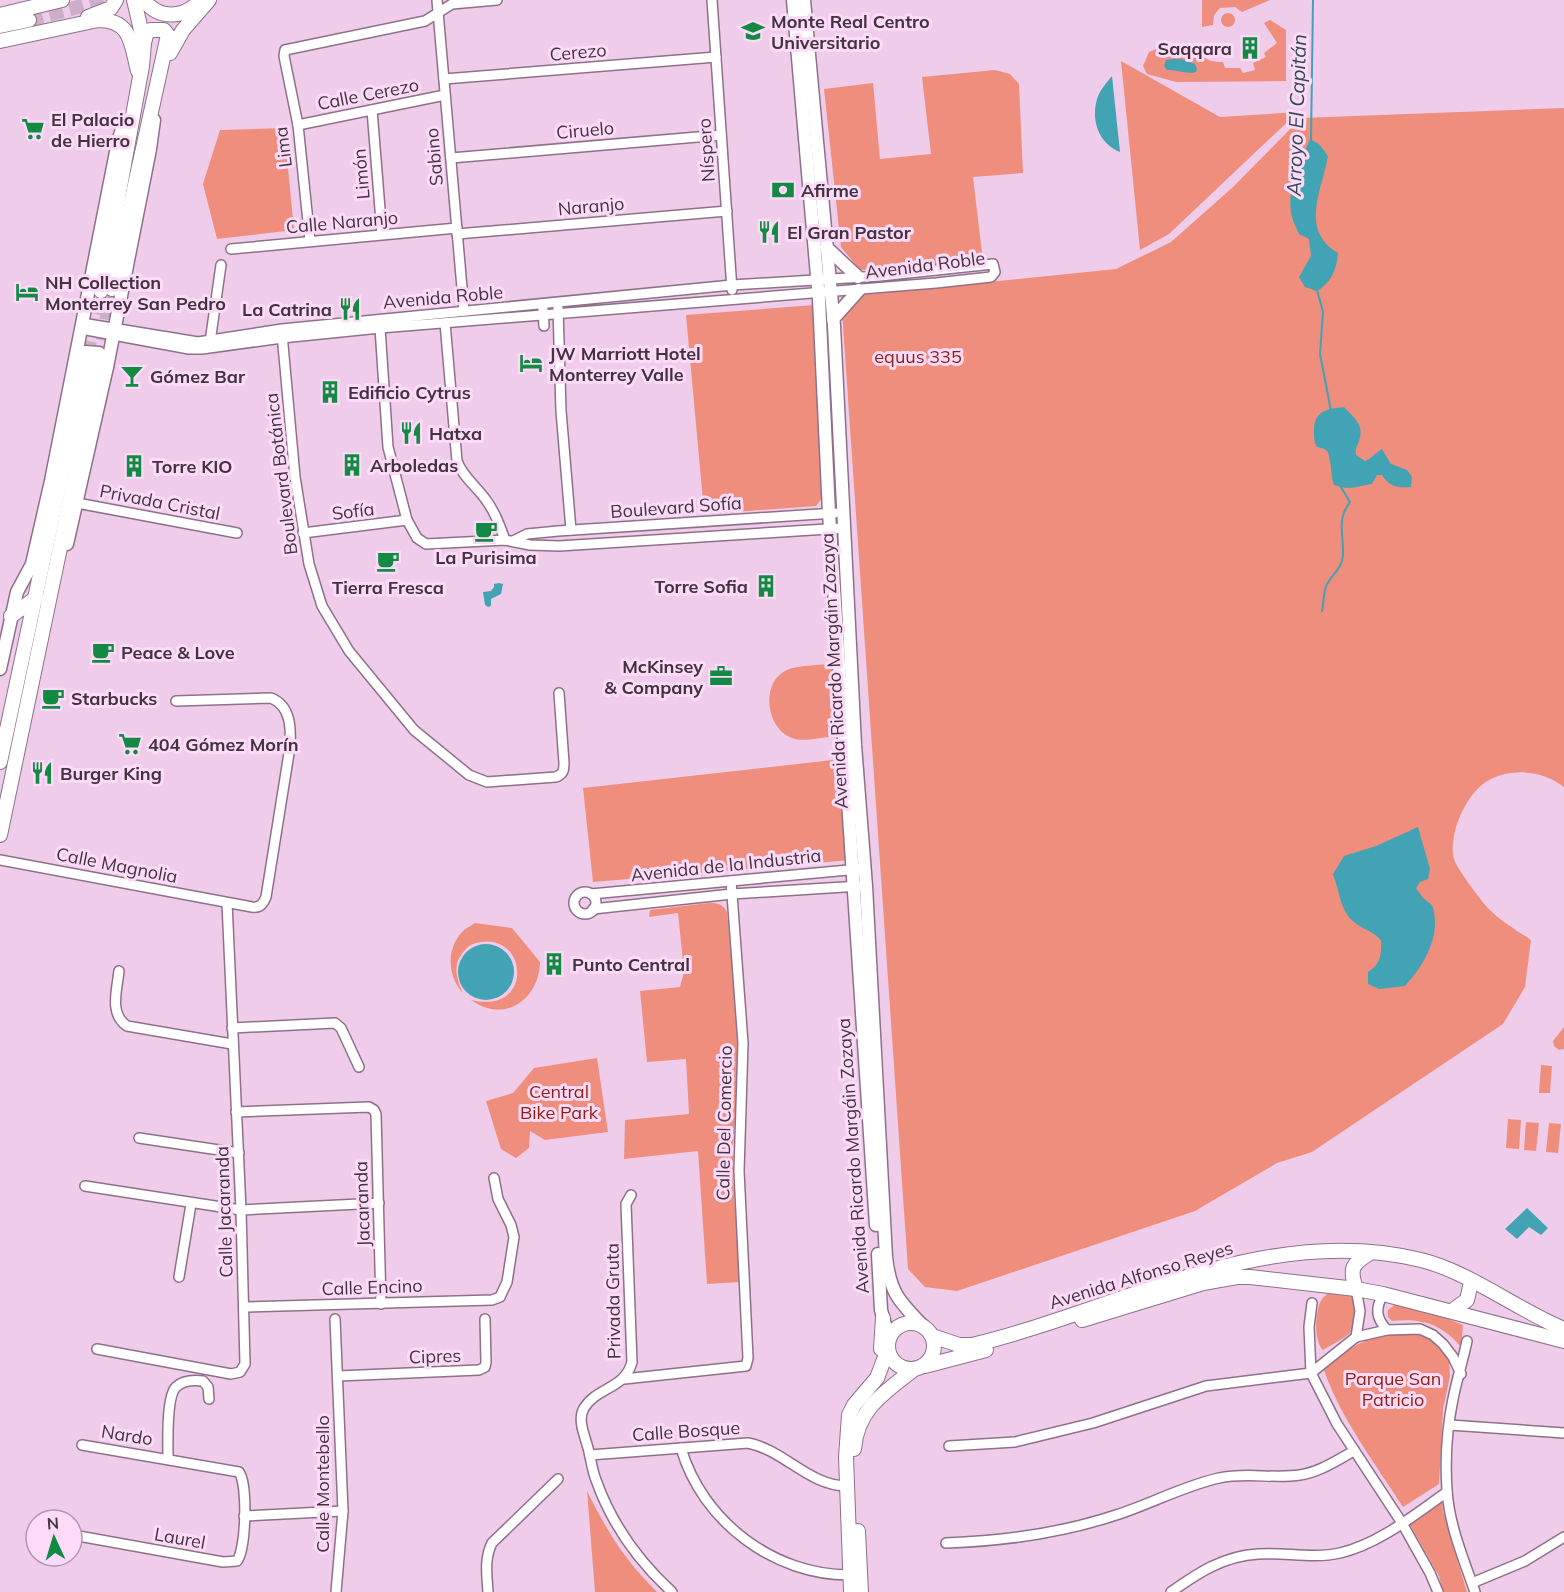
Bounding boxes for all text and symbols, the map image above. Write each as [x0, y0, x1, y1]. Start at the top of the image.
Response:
place label: Monte Real Centro Universitario [771, 10, 930, 54]
school or university icon: Monte Real Centro Universitario [740, 18, 766, 44]
water label: Arroyo El Capitán [1281, 34, 1311, 197]
building icon: Saqqara [1237, 35, 1263, 61]
place label: Saqqara [1158, 37, 1232, 60]
street label: Cerezo [549, 38, 607, 66]
street label: Calle Cerezo [315, 73, 421, 115]
place label: El Palacio de Hierro [51, 108, 134, 152]
supermarket icon: El Palacio de Hierro [20, 116, 46, 142]
street label: Ciruelo [555, 116, 615, 144]
street label: Níspero [692, 117, 720, 183]
street label: Lima [269, 125, 297, 169]
street label: Sabino [420, 127, 448, 187]
street label: Limón [347, 148, 375, 200]
bank icon: Afirme [770, 177, 796, 203]
place label: Afirme [801, 179, 859, 202]
street label: Naranjo [557, 192, 625, 220]
street label: Calle Naranjo [285, 206, 399, 238]
restaurant icon: El Gran Pastor [756, 219, 782, 245]
place label: El Gran Pastor [787, 221, 912, 244]
street label: Avenida Roble [864, 246, 986, 284]
place label: NH Collection Monterrey San Pedro [45, 271, 226, 315]
hotel icon: NH Collection Monterrey San Pedro [14, 279, 40, 305]
street label: Avenida Roble [382, 280, 504, 314]
restaurant icon: La Catrina [337, 296, 363, 322]
place label: La Catrina [242, 298, 332, 321]
place label: JW Marriott Hotel Monterrey Valle [549, 342, 701, 386]
park label: equus 335 [874, 345, 962, 368]
hotel icon: JW Marriott Hotel Monterrey Valle [518, 350, 544, 376]
bar icon: Gómez Bar [119, 363, 145, 389]
place label: Gómez Bar [150, 365, 246, 388]
building icon: Edificio Cytrus [317, 379, 343, 405]
place label: Edificio Cytrus [348, 381, 471, 404]
street label: Boulevard Botánica [260, 392, 302, 556]
restaurant icon: Hatxa [398, 420, 424, 446]
place label: Hatxa [429, 422, 482, 445]
building icon: Arboledas [339, 452, 365, 478]
building icon: Torre KIO [121, 453, 147, 479]
place label: Arboledas [370, 454, 458, 477]
place label: Torre KIO [152, 455, 232, 478]
street label: Privada Cristal [98, 479, 222, 525]
street label: Boulevard Sofía [610, 491, 742, 523]
street label: Sofía [330, 497, 376, 525]
cafe icon: La Purisima [473, 518, 499, 544]
street label: Avenida Ricardo Margáin Zozaya [815, 532, 853, 810]
place label: La Purisima [435, 546, 537, 569]
cafe icon: Tierra Fresca [375, 548, 401, 574]
building icon: Torre Sofia [753, 573, 779, 599]
place label: Torre Sofia [654, 575, 748, 598]
place label: Tierra Fresca [332, 576, 444, 599]
cafe icon: Peace & Love [90, 639, 116, 665]
place label: Peace & Love [121, 641, 235, 664]
place label: McKinsey & Company [604, 655, 703, 699]
office icon: McKinsey & Company [708, 663, 734, 689]
cafe icon: Starbucks [40, 685, 66, 711]
place label: Starbucks [71, 687, 157, 710]
supermarket icon: 404 Gómez Morín [117, 731, 143, 757]
place label: 404 Gómez Morín [148, 733, 299, 756]
restaurant icon: Burger King [29, 760, 55, 786]
place label: Burger King [60, 762, 162, 785]
street label: Calle Magnolia [54, 842, 180, 888]
street label: Avenida de la Industria [630, 844, 822, 886]
building icon: Punto Central [541, 951, 567, 977]
place label: Punto Central [572, 953, 690, 976]
street label: Avenida Ricardo Margáin Zozaya [832, 1017, 874, 1295]
street label: Calle Del Comercio [711, 1045, 737, 1201]
park label: Central Bike Park [520, 1080, 599, 1124]
street label: Calle Jacaranda [210, 1146, 238, 1278]
street label: Jacaranda [349, 1161, 375, 1247]
street label: Avenida Alfonso Reyes [1046, 1236, 1236, 1314]
street label: Privada Gruta [600, 1243, 626, 1359]
street label: Calle Encino [321, 1274, 423, 1300]
street label: Cipres [408, 1344, 462, 1368]
park label: Parque San Patricio [1345, 1367, 1441, 1411]
street label: Calle Montebello [311, 1415, 334, 1553]
street label: Calle Bosque [631, 1416, 741, 1446]
street label: Nardo [100, 1420, 154, 1450]
north arrow [24, 1508, 84, 1568]
text: N [46, 1513, 60, 1533]
street label: Laurel [153, 1522, 207, 1554]

